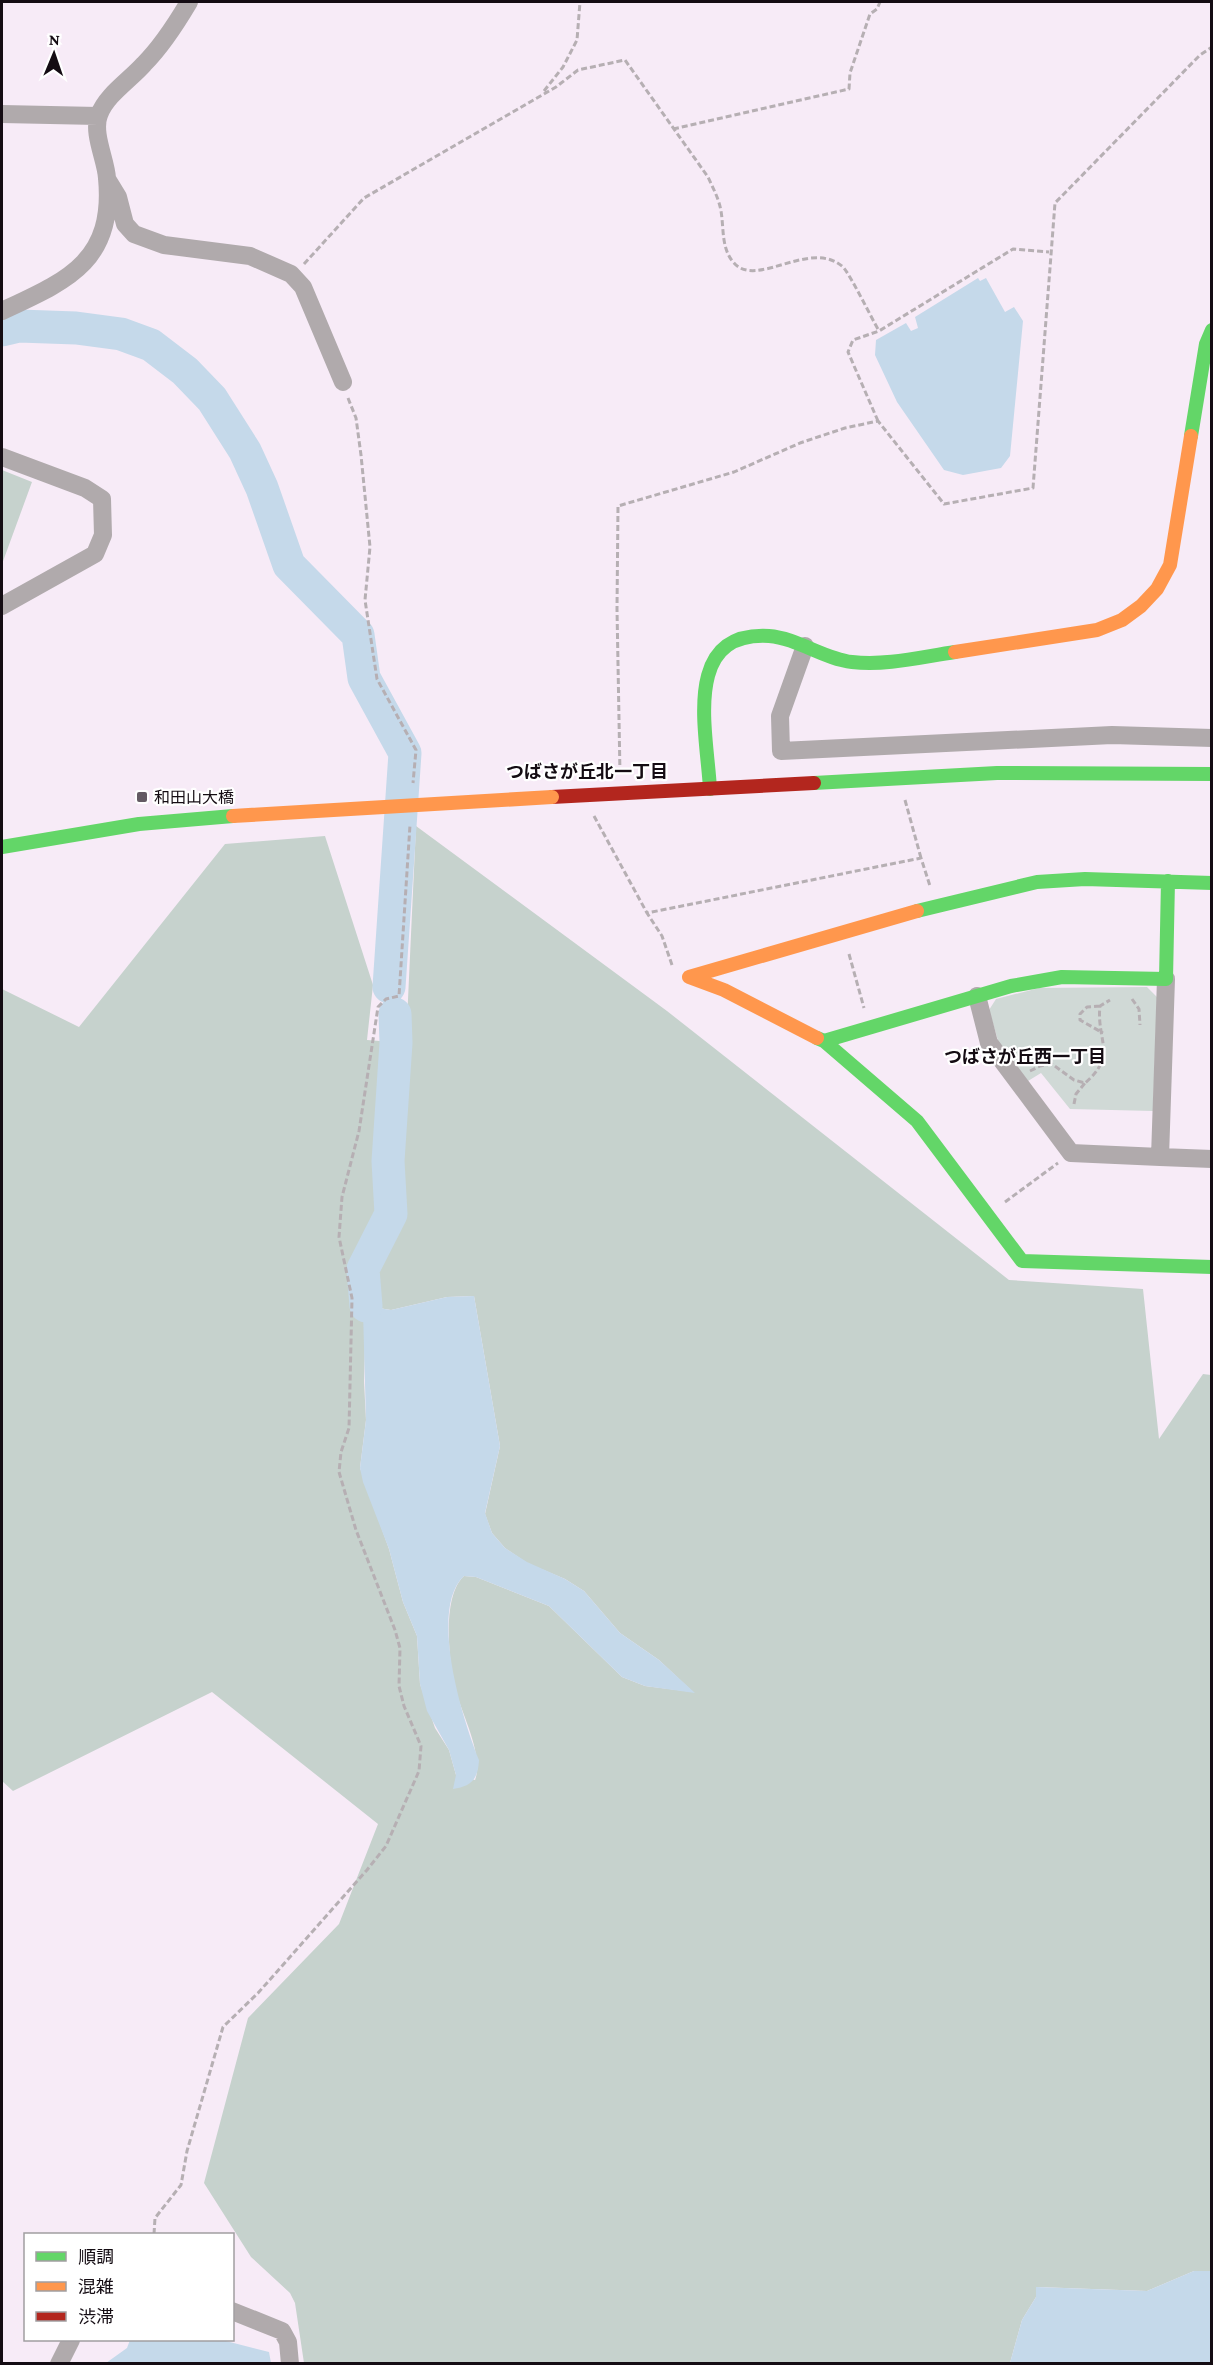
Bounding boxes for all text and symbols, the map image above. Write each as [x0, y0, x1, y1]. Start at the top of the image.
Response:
north arrow [24, 24, 84, 84]
text: N [49, 31, 60, 48]
district label: つばさが丘北一丁目 [506, 762, 668, 782]
place label: 和田山大橋 [154, 789, 234, 806]
marker: 和田山大橋 [135, 790, 149, 804]
district label: つばさが丘西一丁目 [944, 1047, 1106, 1067]
legend [24, 2233, 234, 2341]
text: 順調 [78, 2247, 114, 2267]
text: 混雑 [78, 2277, 114, 2297]
text: 渋滞 [78, 2307, 114, 2327]

